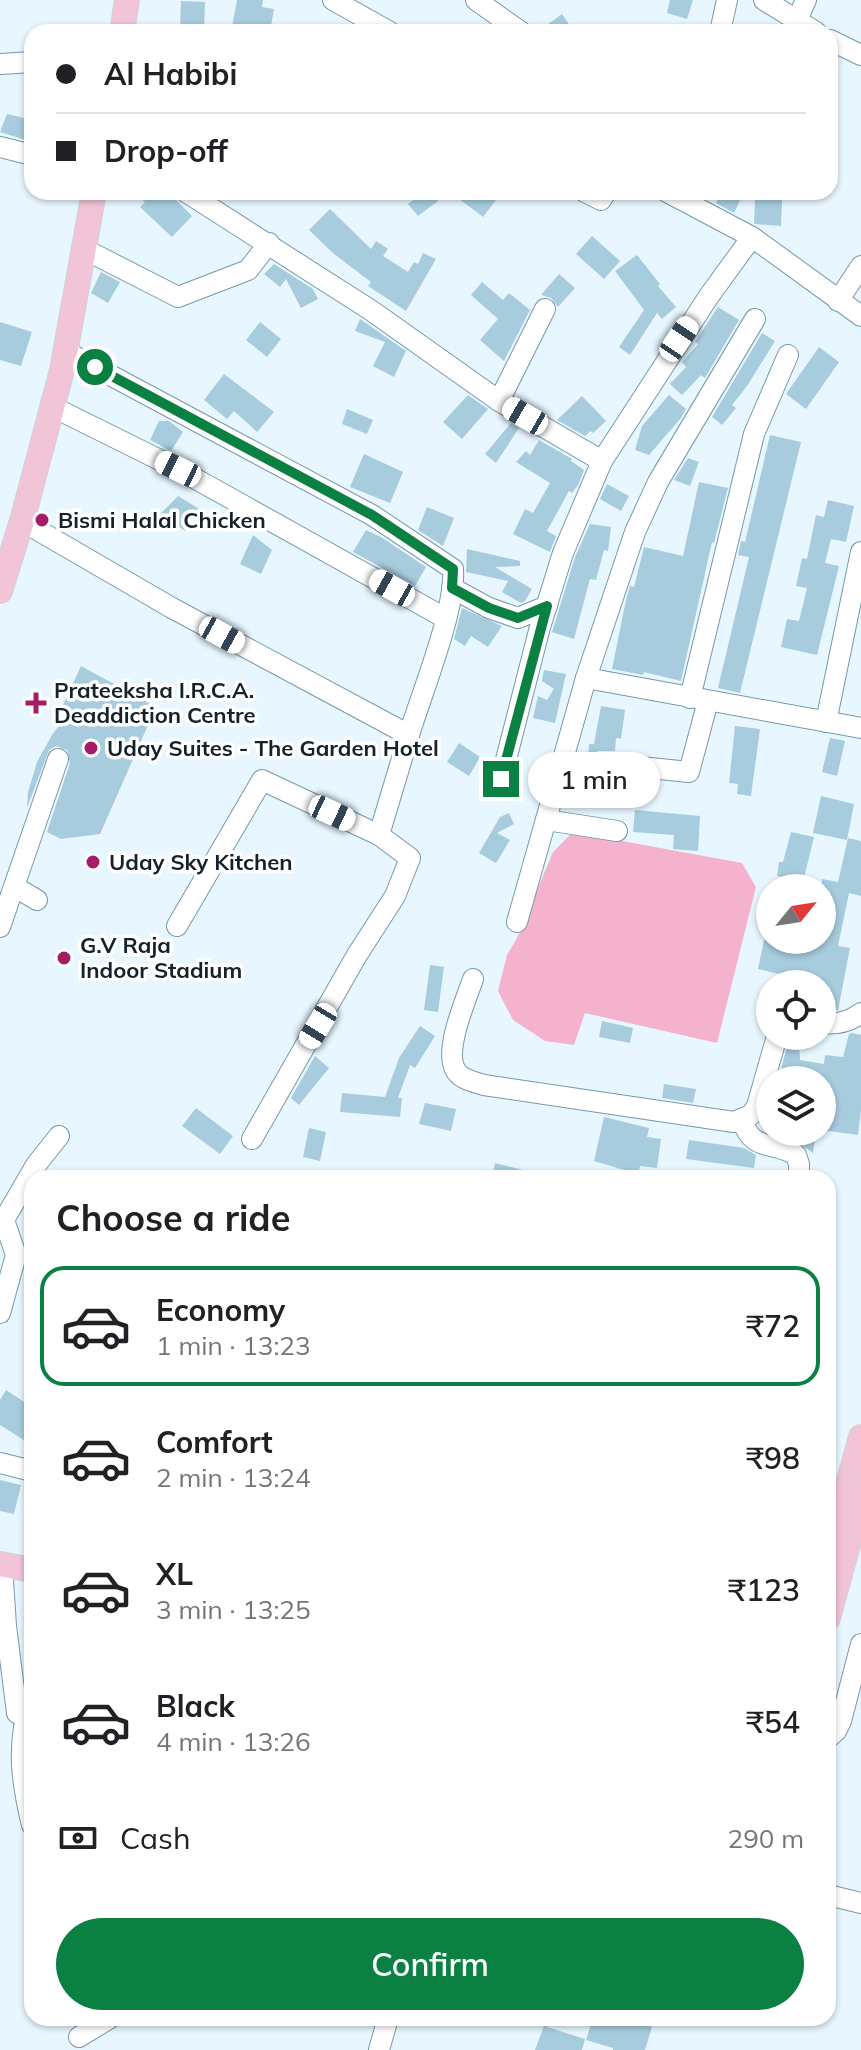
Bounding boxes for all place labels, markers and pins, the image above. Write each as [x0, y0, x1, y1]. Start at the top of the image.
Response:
place label: Bismi Halal Chicken [58, 506, 266, 534]
marker: Bismi Halal Chicken [33, 511, 51, 529]
place label: Prateeksha I.R.C.A. Deaddiction Centre [54, 676, 256, 729]
marker: Prateeksha I.R.C.A. Deaddiction Centre [25, 692, 47, 714]
place label: Uday Suites - The Garden Hotel [107, 734, 439, 762]
marker: Uday Suites - The Garden Hotel [82, 739, 100, 757]
place label: Uday Sky Kitchen [109, 848, 293, 876]
marker: Uday Sky Kitchen [84, 853, 102, 871]
place label: G.V Raja Indoor Stadium [80, 931, 242, 984]
marker: G.V Raja Indoor Stadium [55, 949, 73, 967]

